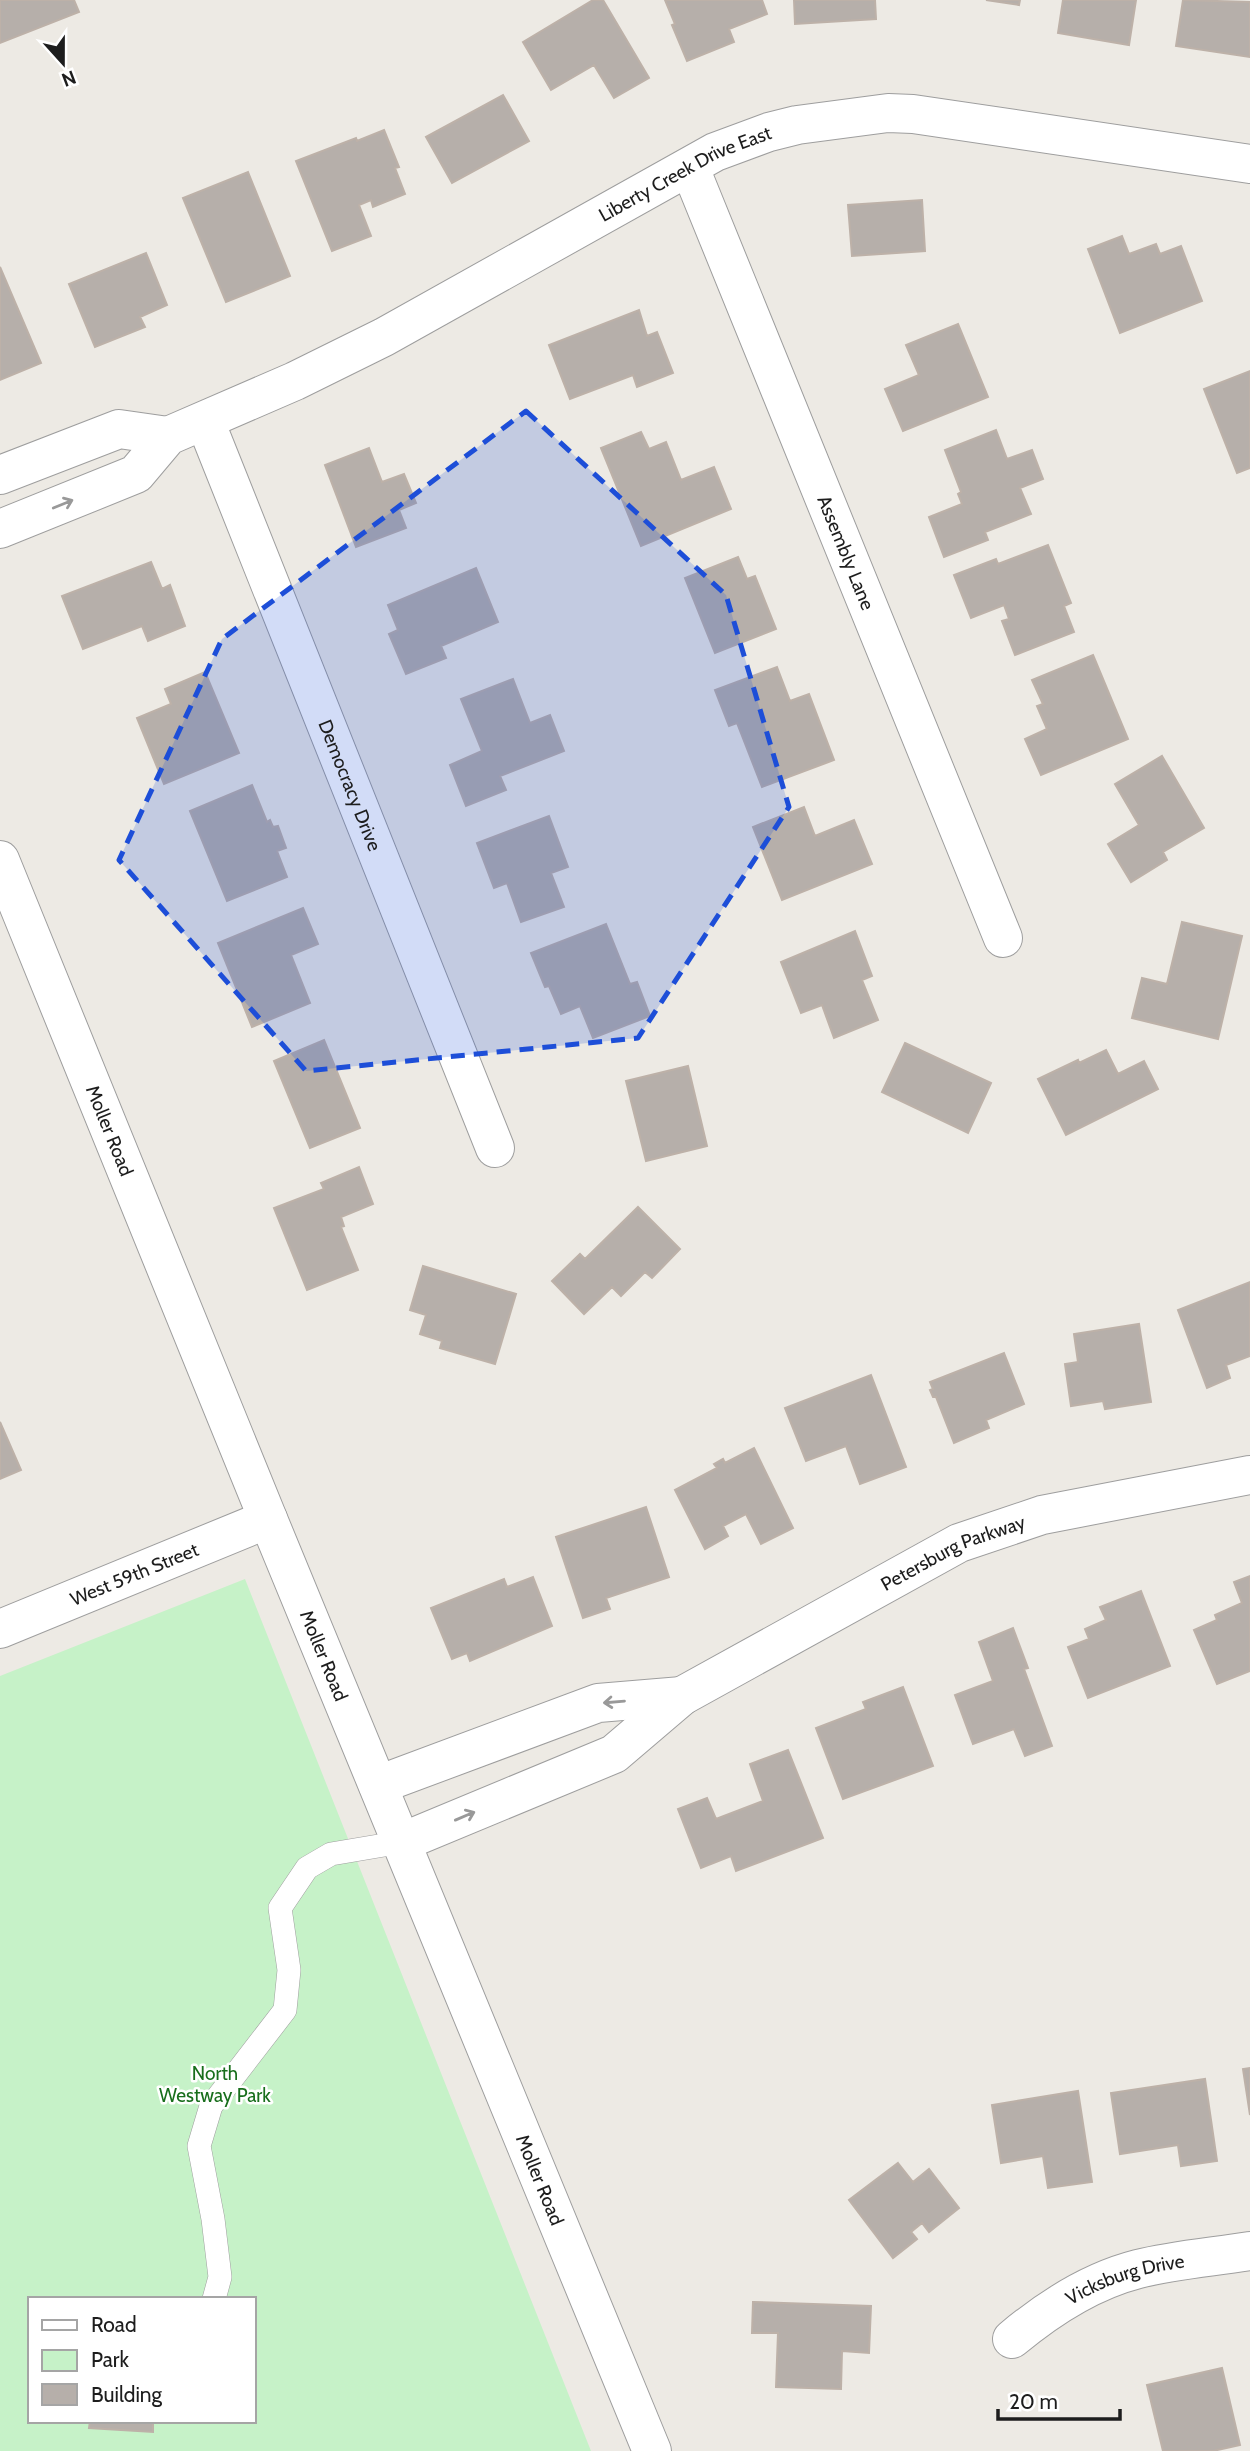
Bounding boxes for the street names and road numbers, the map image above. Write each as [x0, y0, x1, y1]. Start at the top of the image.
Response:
street label: Liberty Creek Drive East [595, 121, 775, 227]
street label: Assembly Lane [812, 492, 879, 614]
street label: Democracy Drive [313, 716, 386, 855]
street label: Moller Road [81, 1082, 138, 1179]
street label: Petersburg Parkway [877, 1510, 1029, 1596]
street label: West 59th Street [67, 1538, 202, 1611]
street label: Moller Road [295, 1607, 353, 1704]
street label: Moller Road [511, 2131, 569, 2229]
street label: Vicksburg Drive [1062, 2249, 1186, 2310]

